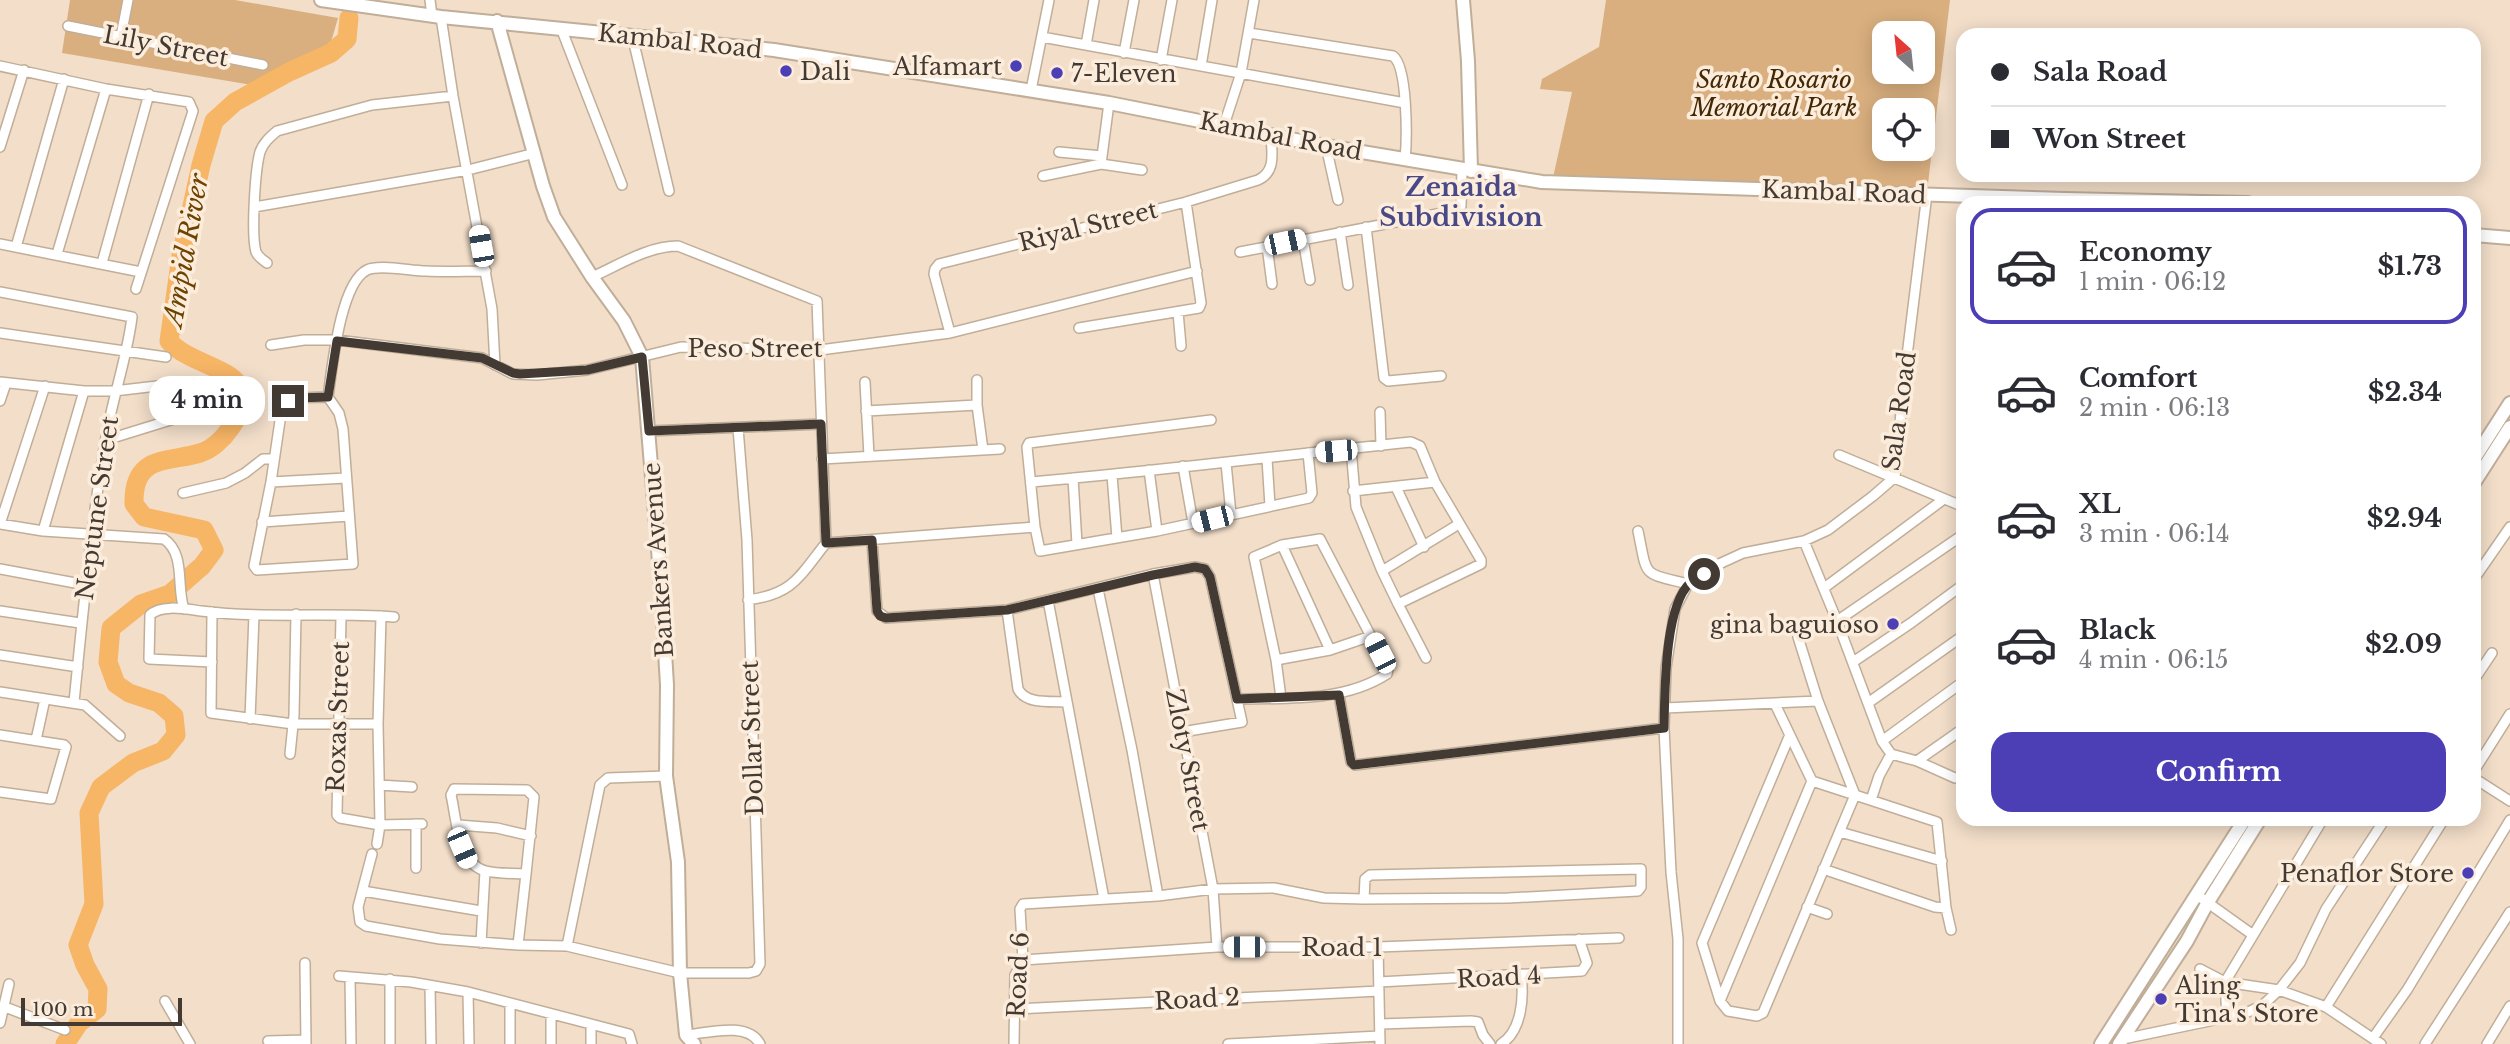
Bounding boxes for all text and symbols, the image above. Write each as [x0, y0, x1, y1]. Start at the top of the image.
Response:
street label: Kambal Road [596, 18, 764, 64]
street label: Lily Street [101, 20, 231, 72]
north arrow [1872, 21, 1936, 84]
map controls [1872, 21, 1935, 161]
place label: Alfamart [892, 52, 1002, 81]
text: Sala Road [2033, 56, 2167, 88]
place label: Dali [800, 57, 850, 86]
marker: Alfamart [1008, 58, 1024, 74]
place label: 7-Eleven [1071, 59, 1177, 88]
marker: Dali [778, 63, 794, 79]
marker: 7-Eleven [1049, 65, 1065, 81]
park label: Santo Rosario Memorial Park [1690, 65, 1857, 122]
button: locate [1872, 98, 1935, 161]
street label: Kambal Road [1197, 106, 1365, 166]
text: Won Street [2033, 123, 2186, 155]
water label: Ampid River [156, 170, 215, 332]
district label: Zenaida Subdivision [1379, 171, 1543, 233]
street label: Kambal Road [1761, 175, 1927, 209]
street label: Riyal Street [1015, 195, 1161, 257]
car [468, 223, 495, 269]
car [1263, 227, 1308, 257]
icon: car [1995, 235, 2058, 298]
text: Economy [2079, 236, 2212, 268]
text: $1.73 [2378, 250, 2442, 282]
text: 1 min · 06:12 [2079, 268, 2226, 296]
street label: Peso Street [687, 334, 823, 363]
street label: Sala Road [1876, 349, 1922, 473]
icon: car [1995, 361, 2058, 424]
text: Comfort [2079, 362, 2197, 394]
callout: 4 min [148, 376, 264, 426]
text: $2.34 [2368, 376, 2442, 408]
route end [272, 385, 304, 417]
text: 4 min [171, 386, 243, 414]
text: 2 min · 06:13 [2079, 394, 2230, 422]
street label: Neptune Street [70, 414, 124, 602]
car [1315, 439, 1358, 463]
street label: Bankers Avenue [637, 461, 679, 659]
icon: car [1995, 487, 2058, 550]
text: XL [2079, 488, 2121, 520]
text: $2.94 [2367, 502, 2442, 534]
car [1190, 504, 1235, 534]
text: 3 min · 06:14 [2079, 520, 2229, 548]
route start [1688, 558, 1720, 590]
place label: gina baguioso [1710, 610, 1879, 639]
icon: car [1995, 613, 2058, 676]
text: Black [2079, 614, 2156, 646]
marker: gina baguioso [1885, 616, 1901, 632]
text: $2.09 [2365, 628, 2442, 660]
car [1362, 630, 1399, 676]
street label: Roxas Street [321, 641, 355, 793]
text: 4 min · 06:15 [2079, 646, 2228, 674]
street label: Dollar Street [735, 660, 769, 816]
street label: Zloty Street [1160, 686, 1216, 834]
button: Confirm [1991, 732, 2446, 812]
car [445, 825, 480, 871]
place label: Penaflor Store [2280, 859, 2454, 888]
marker: Penaflor Store [2460, 865, 2476, 881]
street label: Road 6 [1001, 931, 1035, 1019]
street label: Road 1 [1301, 933, 1383, 962]
car [1224, 937, 1266, 958]
street label: Road 4 [1456, 960, 1542, 994]
place label: Aling Tina's Store [2174, 971, 2319, 1028]
street label: Road 2 [1154, 982, 1240, 1016]
marker: Aling Tina's Store [2153, 991, 2169, 1007]
scale bar [21, 995, 182, 1027]
text: 100 m [32, 998, 93, 1021]

